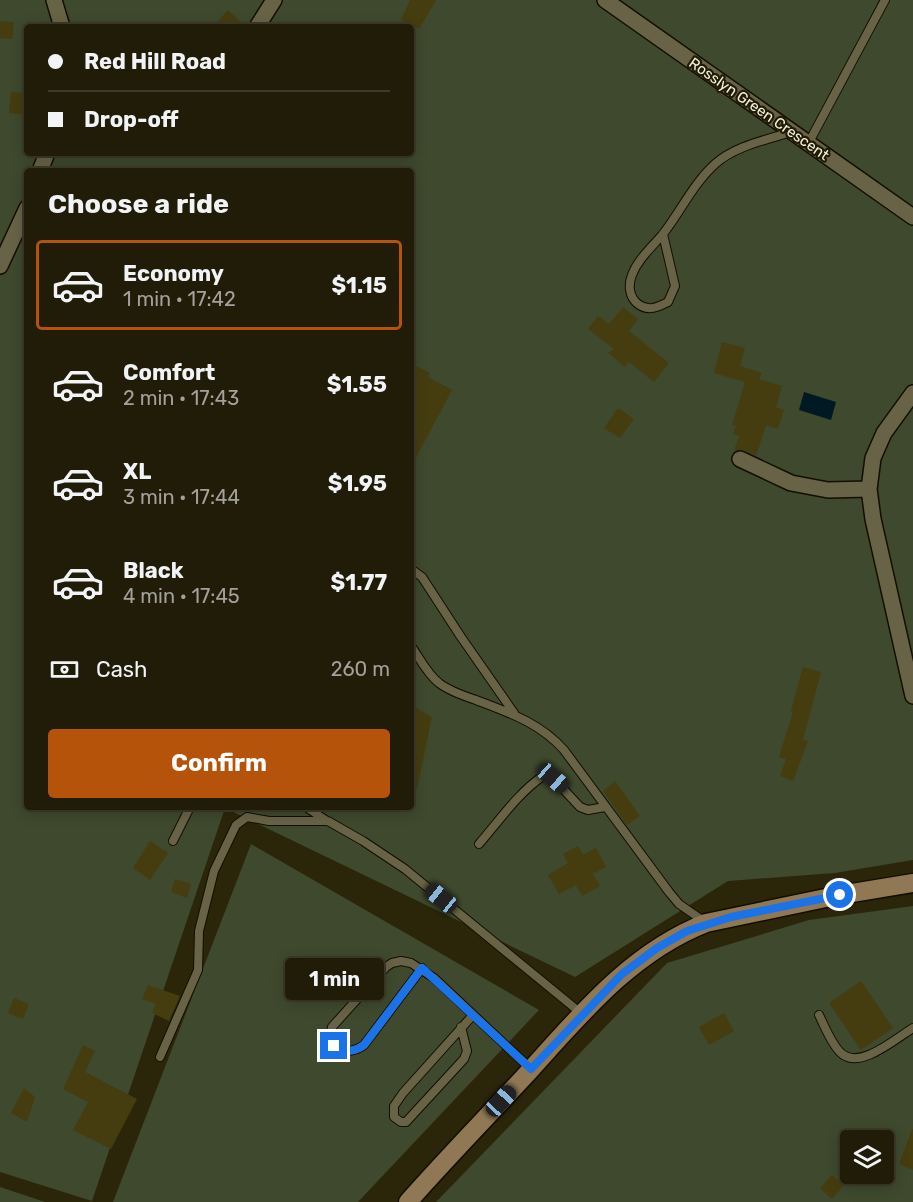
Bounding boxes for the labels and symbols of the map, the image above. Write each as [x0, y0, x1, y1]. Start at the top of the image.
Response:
street label: Rosslyn Green Crescent [686, 54, 833, 164]
car [534, 759, 572, 797]
car [421, 880, 461, 916]
route start [826, 881, 853, 908]
callout: 1 min [284, 959, 384, 1001]
route end [320, 1032, 347, 1059]
car [482, 1082, 520, 1120]

